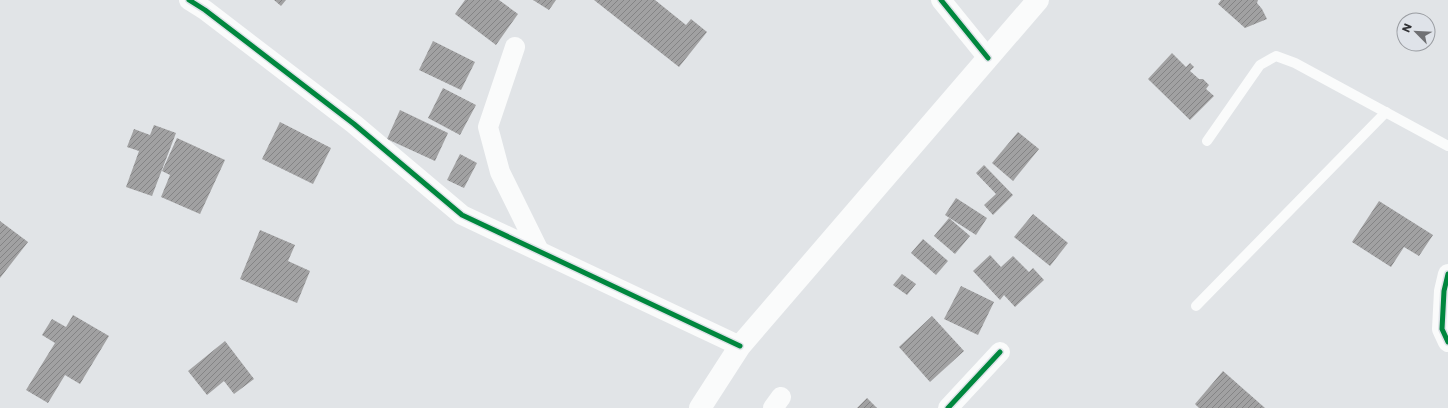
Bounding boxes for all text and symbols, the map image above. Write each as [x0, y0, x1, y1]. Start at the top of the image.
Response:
north arrow [1396, 12, 1436, 52]
text: N [1398, 21, 1416, 35]

